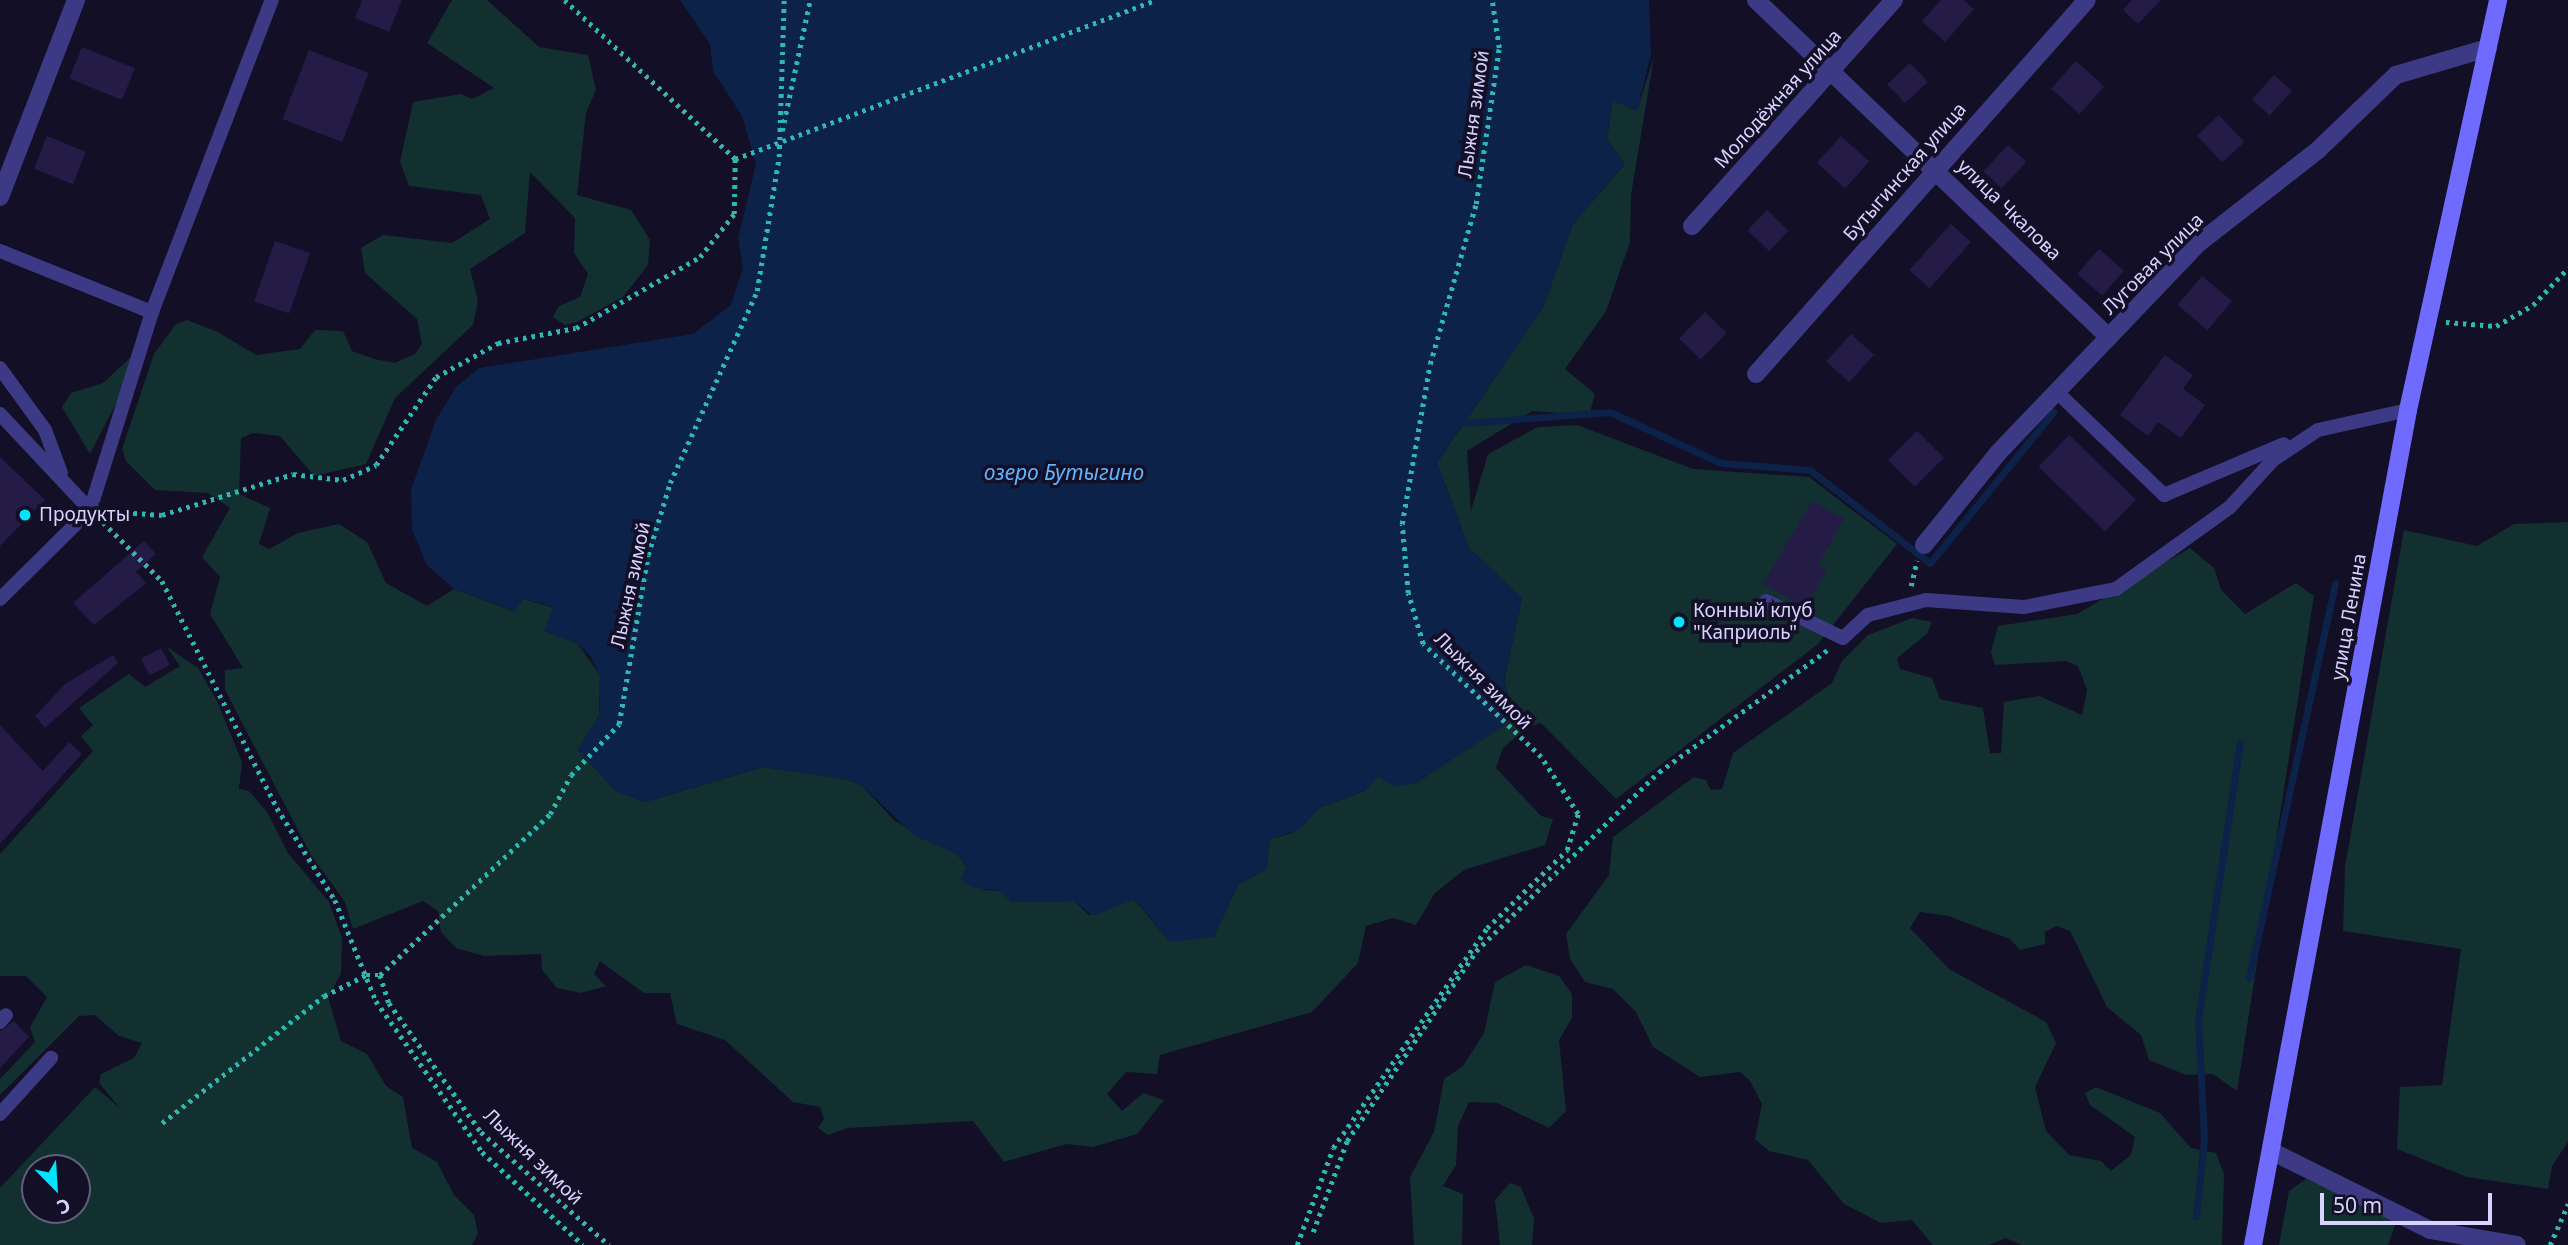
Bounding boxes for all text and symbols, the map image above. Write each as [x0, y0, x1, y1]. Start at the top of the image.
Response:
street label: Молодёжная улица [1710, 25, 1846, 173]
street label: Лыжня зимой [1454, 49, 1494, 179]
street label: Бутыгинская улица [1839, 98, 1971, 246]
street label: улица Чкалова [1952, 155, 2066, 265]
street label: Луговая улица [2098, 209, 2208, 319]
water label: озеро Бутыгино [984, 459, 1144, 485]
place label: Продукты [39, 504, 130, 526]
marker: Продукты [17, 507, 33, 523]
street label: Лыжня зимой [606, 520, 656, 650]
street label: улица Ленина [2327, 552, 2371, 682]
place label: Конный клуб "Каприоль" [1693, 600, 1813, 644]
marker: Конный клуб "Каприоль" [1671, 614, 1687, 630]
street label: Лыжня зимой [1430, 628, 1536, 734]
street label: Лыжня зимой [479, 1104, 587, 1210]
north arrow [21, 1154, 91, 1224]
scale bar [2323, 1178, 2494, 1222]
text: 50 m [2333, 1191, 2382, 1219]
text: С [53, 1192, 75, 1221]

